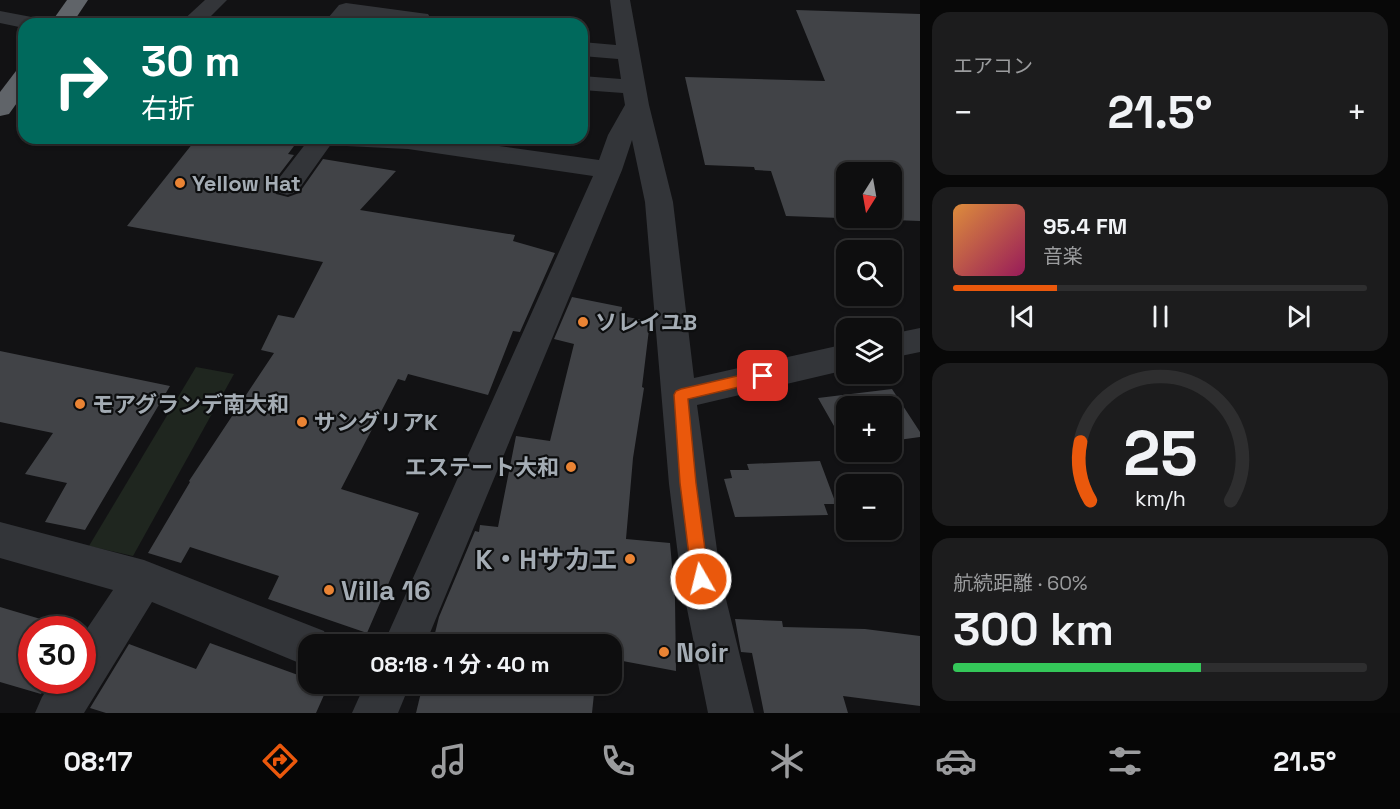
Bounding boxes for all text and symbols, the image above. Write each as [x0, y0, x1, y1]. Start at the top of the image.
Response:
text: 30 m [141, 35, 240, 88]
icon: right [42, 42, 120, 120]
text: エアコン [953, 53, 1033, 79]
text: 21.5° [1107, 84, 1213, 141]
text: 右折 [141, 91, 195, 126]
text: − [953, 92, 973, 134]
text: + [1347, 92, 1367, 134]
north arrow [836, 162, 902, 228]
map controls [836, 162, 902, 540]
place label: Yellow Hat [192, 169, 301, 197]
marker: Yellow Hat [173, 176, 187, 190]
text: 95.4 FM [1043, 212, 1127, 240]
button: search [836, 240, 902, 306]
text: 音楽 [1043, 243, 1083, 269]
icon: previous [1006, 300, 1039, 333]
icon: pause [1144, 300, 1177, 333]
icon: next [1282, 300, 1315, 333]
place label: ソレイユB [595, 308, 697, 336]
marker: ソレイユB [576, 315, 590, 329]
button: layers [836, 318, 902, 384]
pin [737, 350, 788, 401]
icon: arrive [746, 359, 779, 392]
place label: モアグランデ南大和 [92, 390, 289, 418]
button: + [836, 396, 902, 462]
marker: モアグランデ南大和 [73, 397, 87, 411]
place label: サングリアK [314, 408, 438, 436]
text: 25 [1123, 414, 1197, 493]
marker: サングリアK [295, 415, 309, 429]
place label: エステート大和 [405, 453, 559, 481]
marker: エステート大和 [564, 460, 578, 474]
button: − [836, 474, 902, 540]
text: km/h [1134, 486, 1186, 513]
place label: K・Hサカエ [475, 542, 618, 577]
position arrow [669, 547, 733, 611]
marker: K・Hサカエ [623, 552, 637, 566]
text: 航続距離 · 60% [953, 570, 1088, 596]
place label: Villa 16 [341, 573, 431, 608]
marker: Villa 16 [322, 583, 336, 597]
text: 300 km [953, 601, 1114, 658]
speed limit sign: 30 [18, 616, 96, 694]
place label: Noir [676, 635, 729, 670]
marker: Noir [657, 645, 671, 659]
text: 08:18 · 1 分 · 40 m [370, 650, 550, 678]
icon: directions [259, 740, 301, 782]
icon: music [428, 740, 470, 782]
icon: phone [597, 740, 639, 782]
icon: climate [766, 740, 808, 782]
icon: car [935, 740, 977, 782]
icon: filters [1104, 740, 1146, 782]
text: 08:17 [63, 744, 132, 779]
text: 21.5° [1273, 744, 1336, 779]

